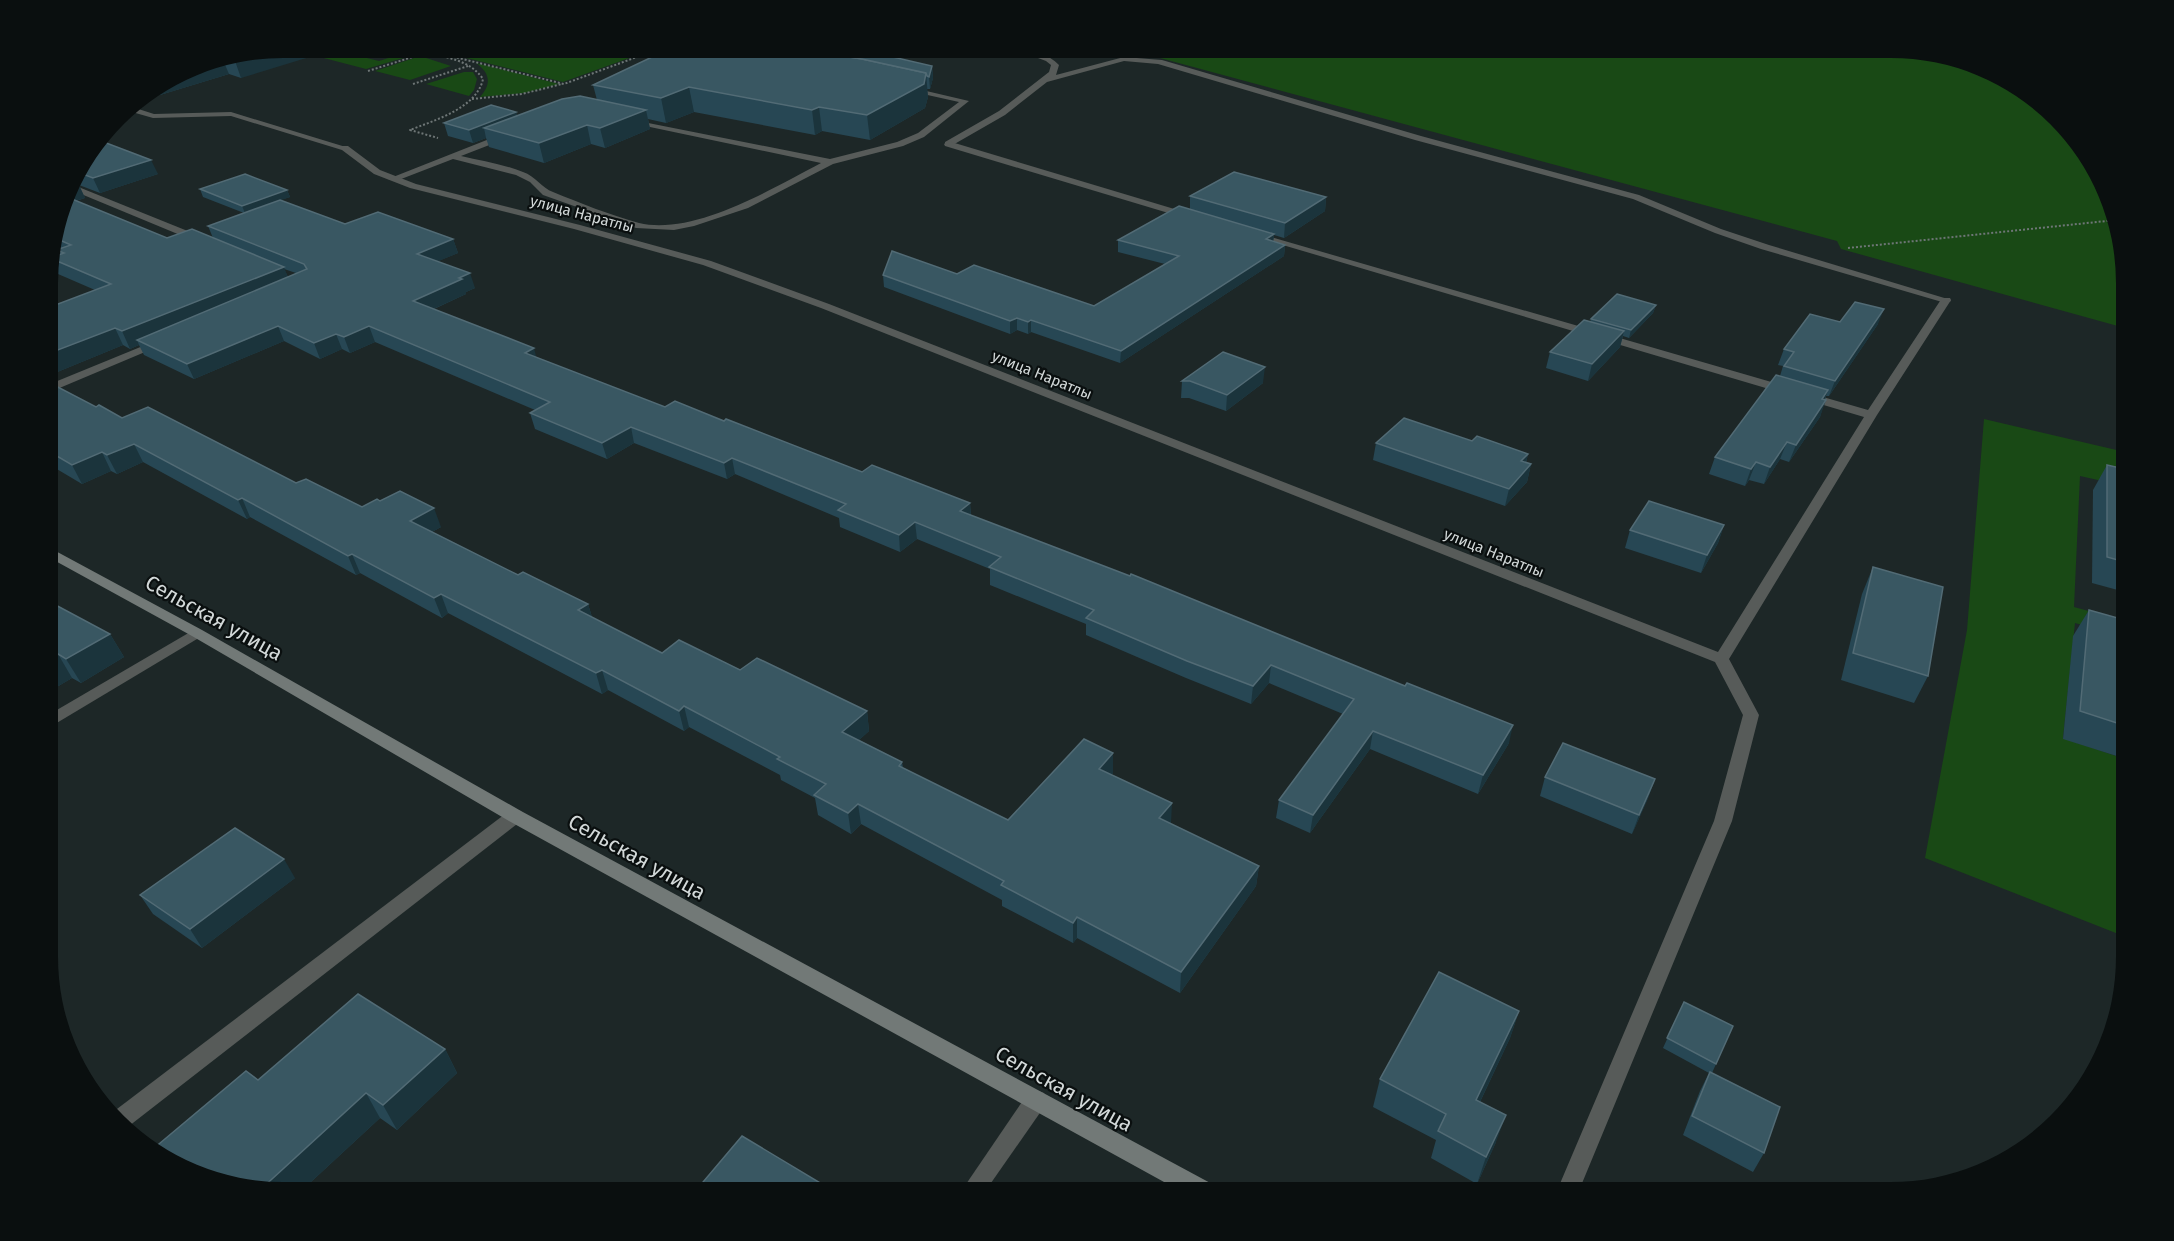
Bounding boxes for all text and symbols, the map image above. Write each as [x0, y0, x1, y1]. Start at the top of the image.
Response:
street label: улица Наратлы [528, 192, 636, 236]
street label: улица Наратлы [989, 347, 1095, 403]
street label: улица Наратлы [1441, 525, 1547, 581]
street label: Сельская улица [141, 569, 287, 667]
street label: Сельская улица [564, 808, 710, 906]
street label: Сельская улица [991, 1040, 1137, 1138]

